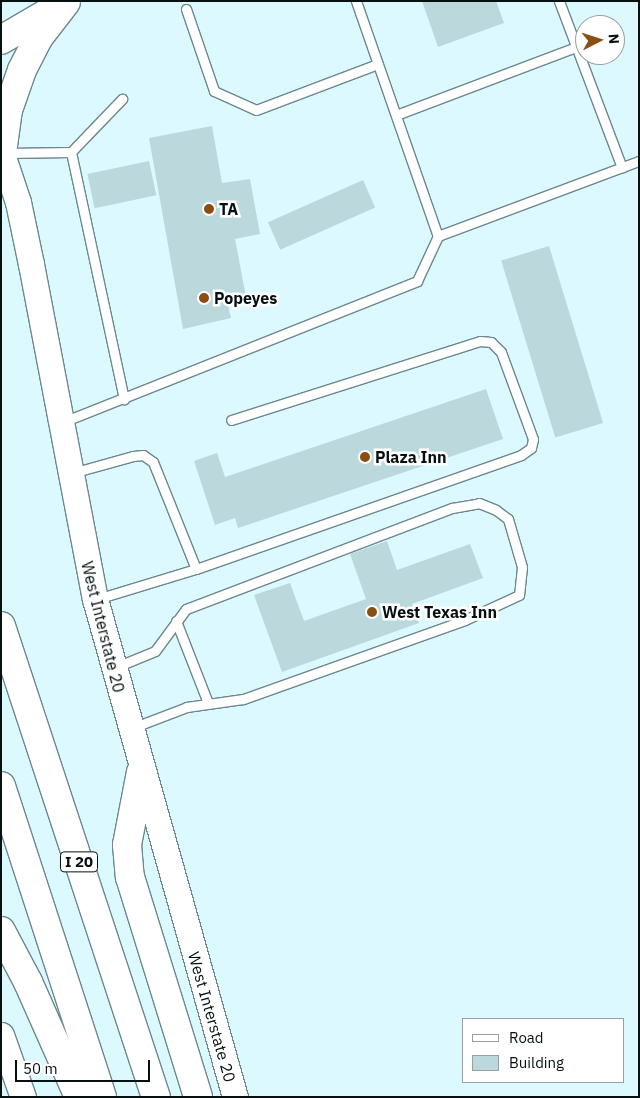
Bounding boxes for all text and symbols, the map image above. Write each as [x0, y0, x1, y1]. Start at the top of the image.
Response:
north arrow [575, 15, 625, 65]
text: N [605, 33, 623, 45]
place label: TA [219, 199, 238, 219]
marker: TA [203, 203, 215, 215]
place label: Popeyes [214, 288, 277, 308]
marker: Popeyes [198, 292, 210, 304]
place label: Plaza Inn [375, 447, 447, 467]
marker: Plaza Inn [359, 451, 371, 463]
street label: West Interstate 20 [77, 559, 129, 695]
place label: West Texas Inn [382, 602, 497, 622]
marker: West Texas Inn [366, 606, 378, 618]
road number: I 20 [59, 850, 99, 874]
street label: West Interstate 20 [184, 950, 240, 1084]
legend [462, 1018, 625, 1083]
text: Road [509, 1028, 544, 1047]
scale bar [18, 1050, 152, 1082]
text: Building [509, 1053, 564, 1072]
text: 50 m [23, 1059, 58, 1078]

